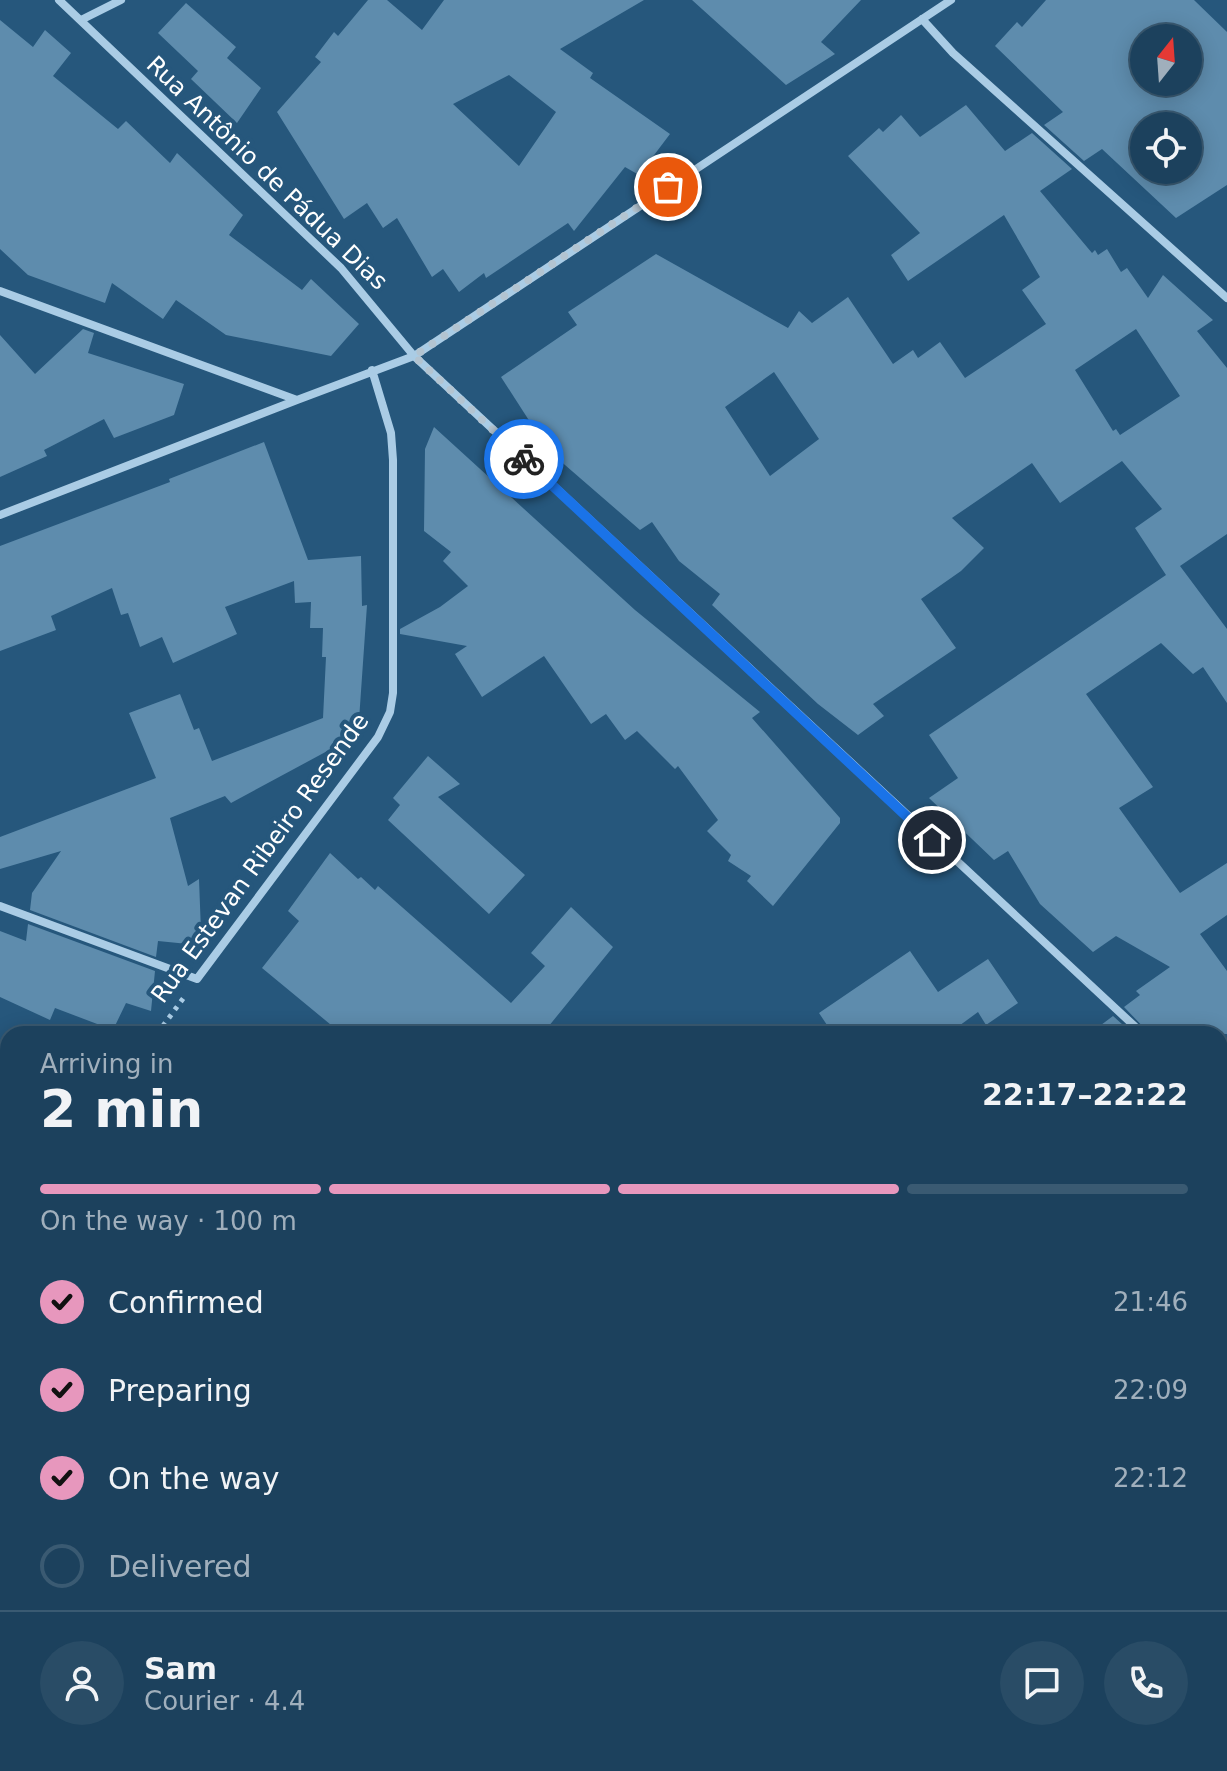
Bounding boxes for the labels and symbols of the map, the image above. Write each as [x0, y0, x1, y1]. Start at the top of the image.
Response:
north arrow [1130, 24, 1202, 96]
street label: Rua Antônio de Pádua Dias [141, 50, 393, 296]
pin [634, 153, 702, 221]
courier [484, 419, 564, 499]
street label: Rua Estevan Ribeiro Resende [145, 708, 375, 1008]
pin [898, 806, 966, 874]

